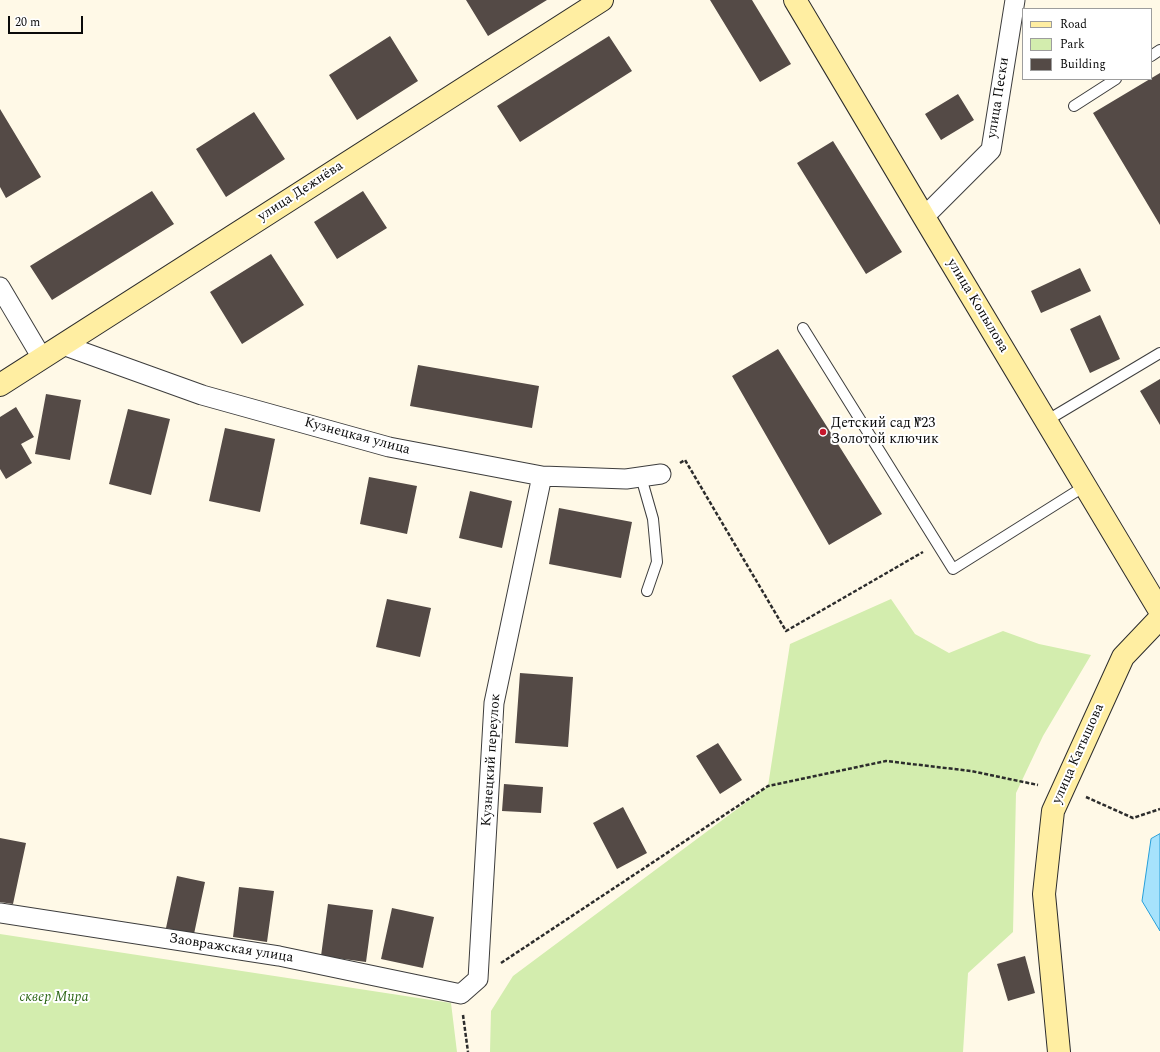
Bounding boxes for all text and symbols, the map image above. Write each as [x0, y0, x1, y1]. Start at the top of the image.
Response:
scale bar [10, 8, 85, 34]
legend [1022, 8, 1152, 80]
text: 20 m [15, 13, 40, 32]
text: Road [1060, 15, 1087, 34]
text: Park [1060, 35, 1085, 54]
text: Building [1060, 55, 1106, 74]
street label: улица Пески [984, 56, 1014, 140]
street label: улица Дежнёва [255, 158, 347, 226]
street label: улица Копылова [942, 256, 1012, 356]
street label: Кузнецкая улица [302, 415, 412, 459]
place label: Детский сад №23 Золотой ключик [831, 416, 939, 448]
marker: Детский сад №23 Золотой ключик [818, 427, 828, 437]
street label: Кузнецкий переулок [479, 693, 505, 827]
street label: улица Катышова [1049, 701, 1109, 807]
street label: Заовражская улица [168, 931, 294, 967]
park label: сквер Мира [19, 990, 89, 1006]

